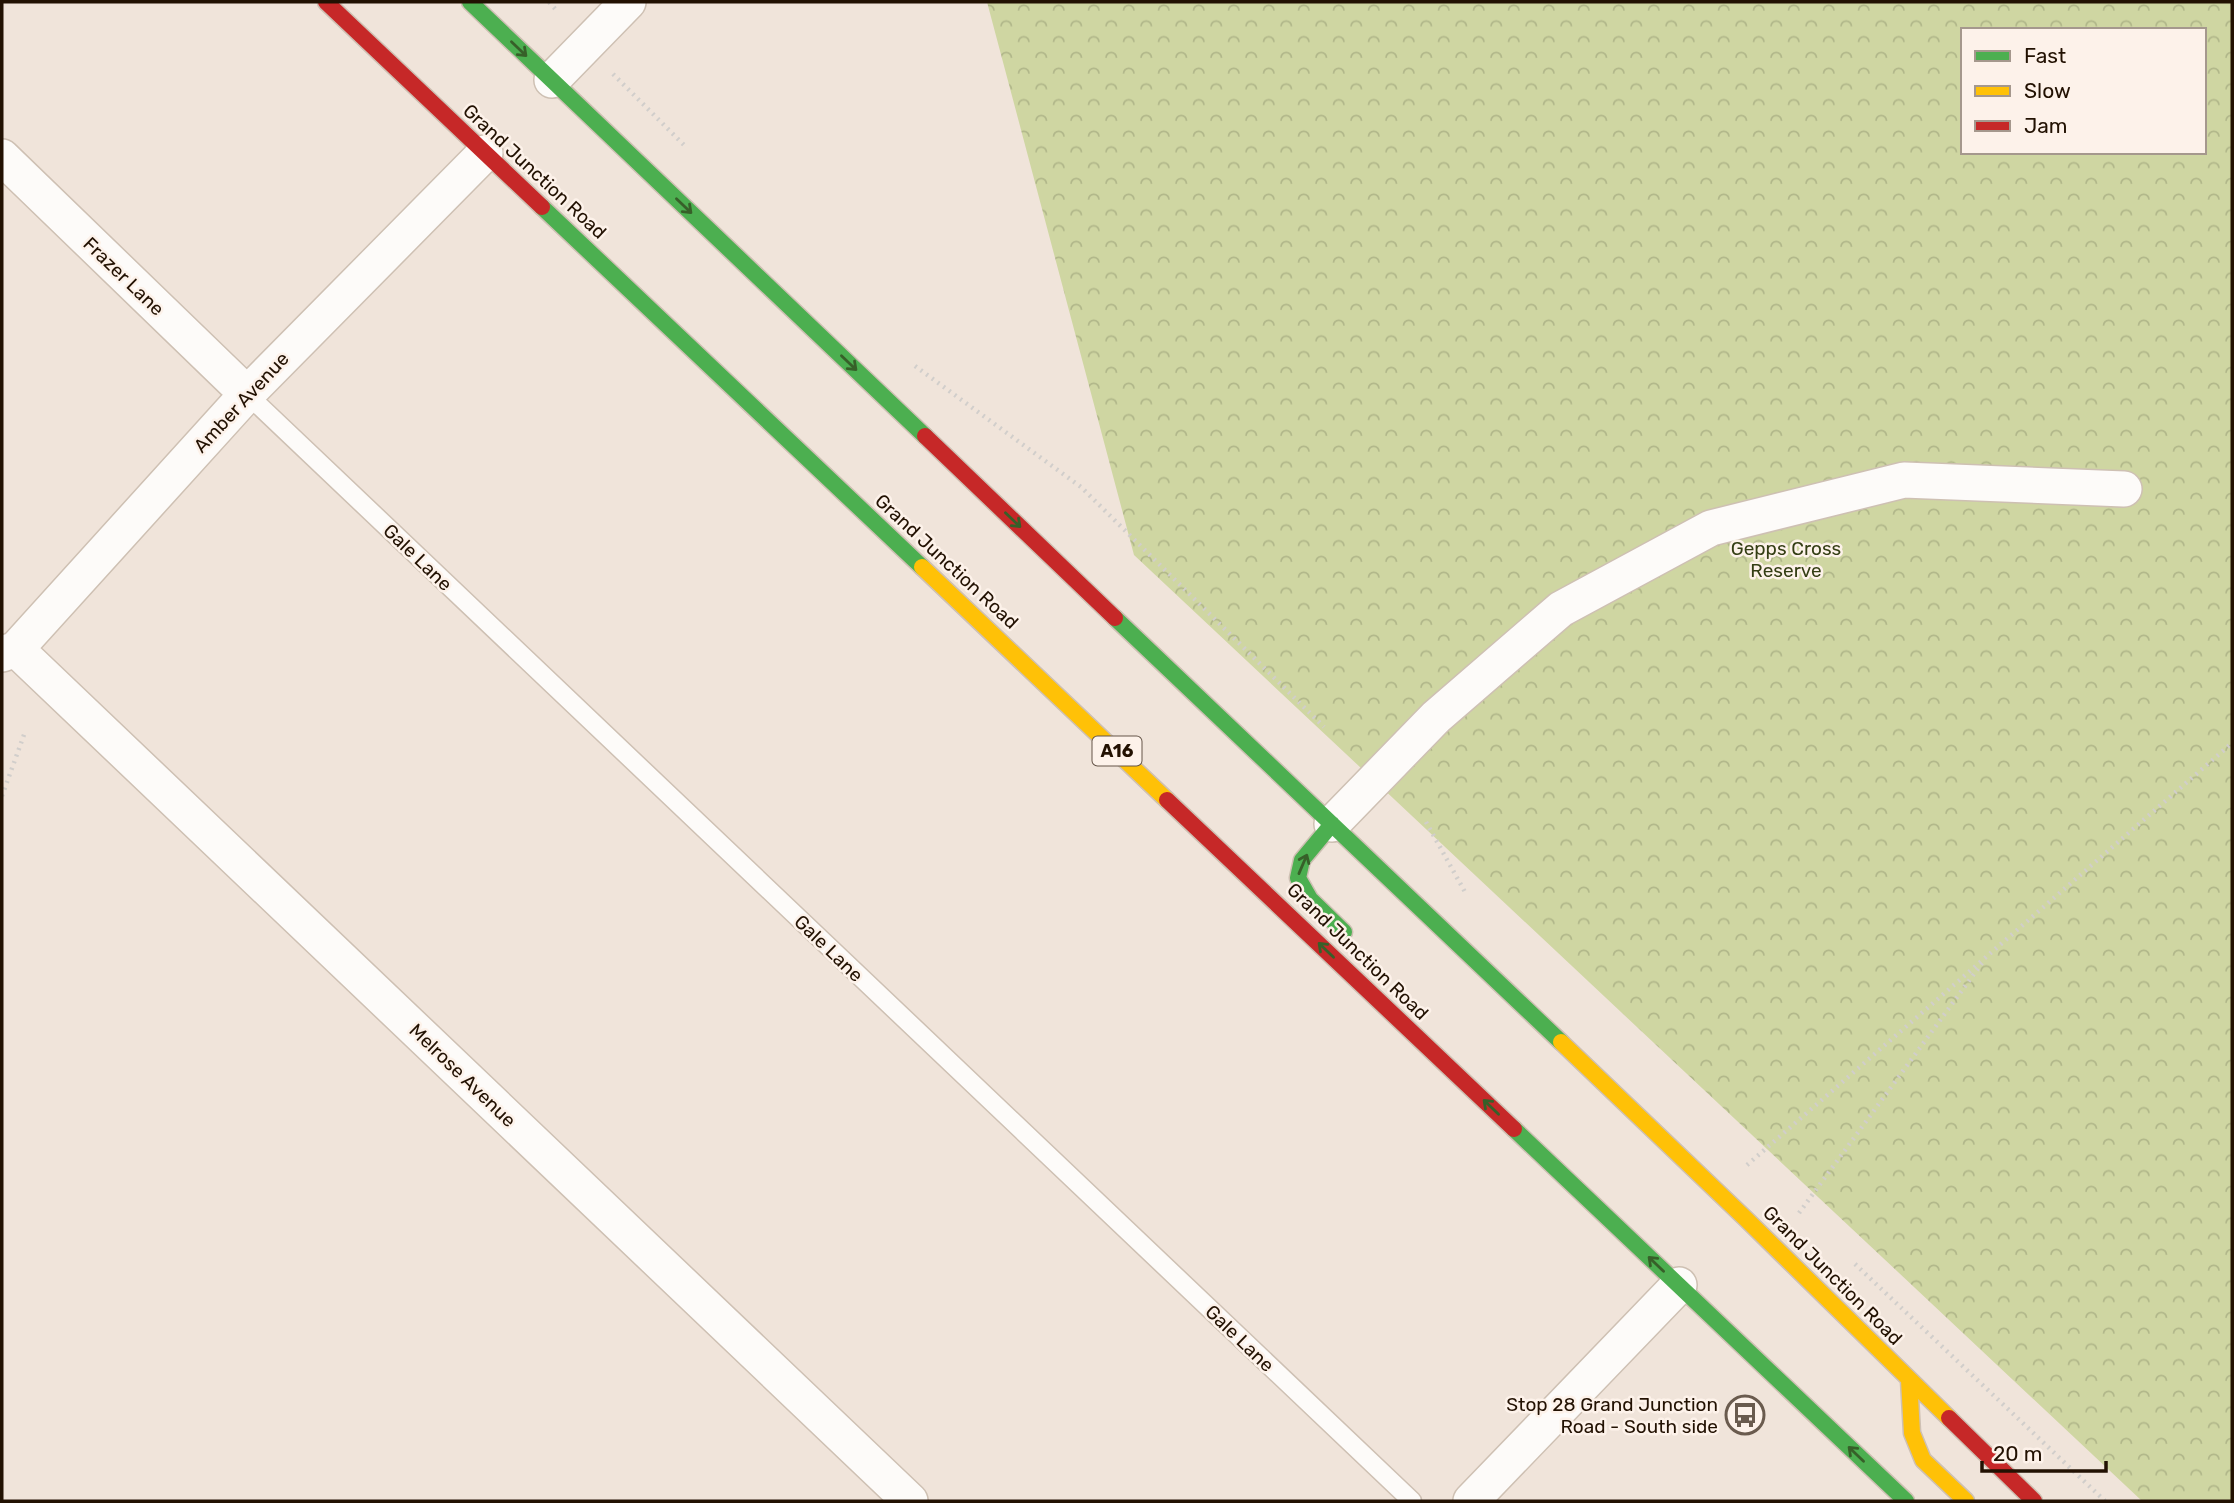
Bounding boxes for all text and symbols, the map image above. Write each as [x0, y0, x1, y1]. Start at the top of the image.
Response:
legend [1961, 28, 2206, 154]
one-way arrow [510, 40, 527, 57]
text: Fast [2024, 43, 2066, 68]
text: Slow [2024, 78, 2071, 103]
street label: Grand Junction Road [458, 99, 611, 244]
text: Jam [2024, 113, 2068, 138]
one-way arrow [675, 197, 692, 214]
street label: Frazer Lane [78, 232, 169, 321]
street label: Amber Avenue [189, 347, 294, 457]
one-way arrow [840, 354, 857, 371]
street label: Grand Junction Road [870, 489, 1023, 634]
one-way arrow [1004, 511, 1021, 528]
street label: Gale Lane [378, 519, 457, 596]
park label: Gepps Cross Reserve [1731, 537, 1841, 582]
road number: A16 [1092, 736, 1142, 766]
one-way arrow [1297, 854, 1310, 875]
street label: Grand Junction Road [1282, 878, 1433, 1025]
street label: Gale Lane [789, 910, 868, 987]
one-way arrow [1318, 942, 1335, 959]
street label: Melrose Avenue [405, 1019, 521, 1132]
one-way arrow [1483, 1099, 1500, 1116]
street label: Grand Junction Road [1758, 1201, 1907, 1350]
one-way arrow [1648, 1255, 1665, 1272]
street label: Gale Lane [1200, 1300, 1279, 1377]
place label: Stop 28 Grand Junction Road - South side [1506, 1393, 1718, 1438]
bus stop icon: Stop 28 Grand Junction Road - South side [1724, 1394, 1766, 1436]
scale bar [1982, 1430, 2106, 1474]
text: 20 m [1993, 1441, 2042, 1466]
one-way arrow [1848, 1446, 1865, 1463]

